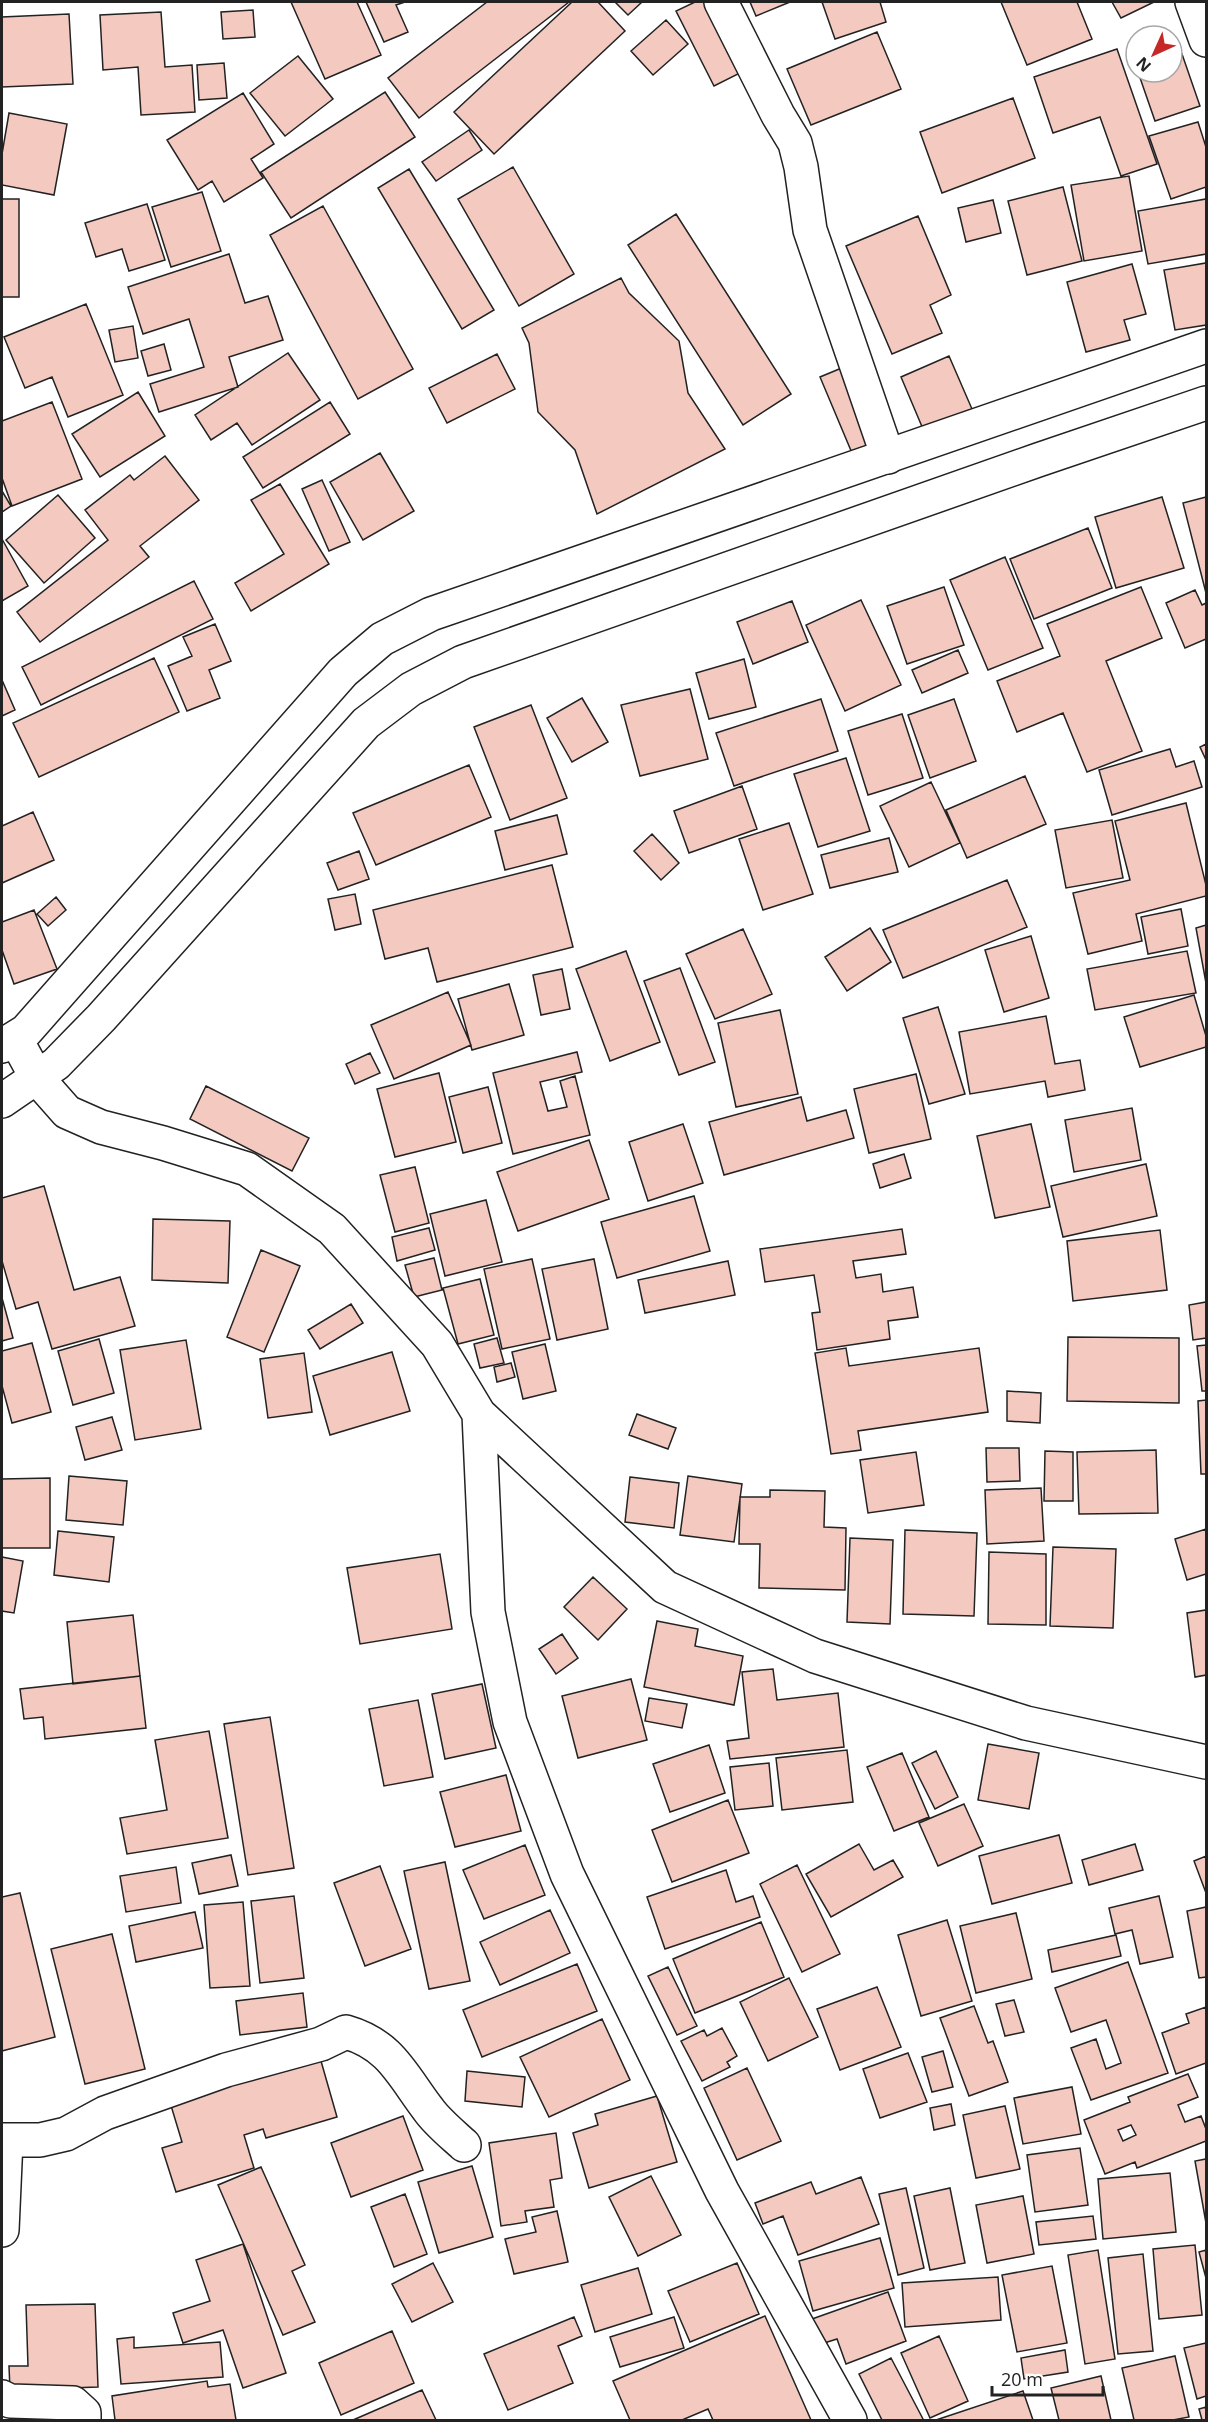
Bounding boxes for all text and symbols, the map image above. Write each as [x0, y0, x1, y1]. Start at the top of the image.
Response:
north arrow [1124, 24, 1184, 84]
text: N [1131, 52, 1156, 77]
scale bar [992, 2359, 1103, 2397]
text: 20 m [1001, 2367, 1043, 2391]

